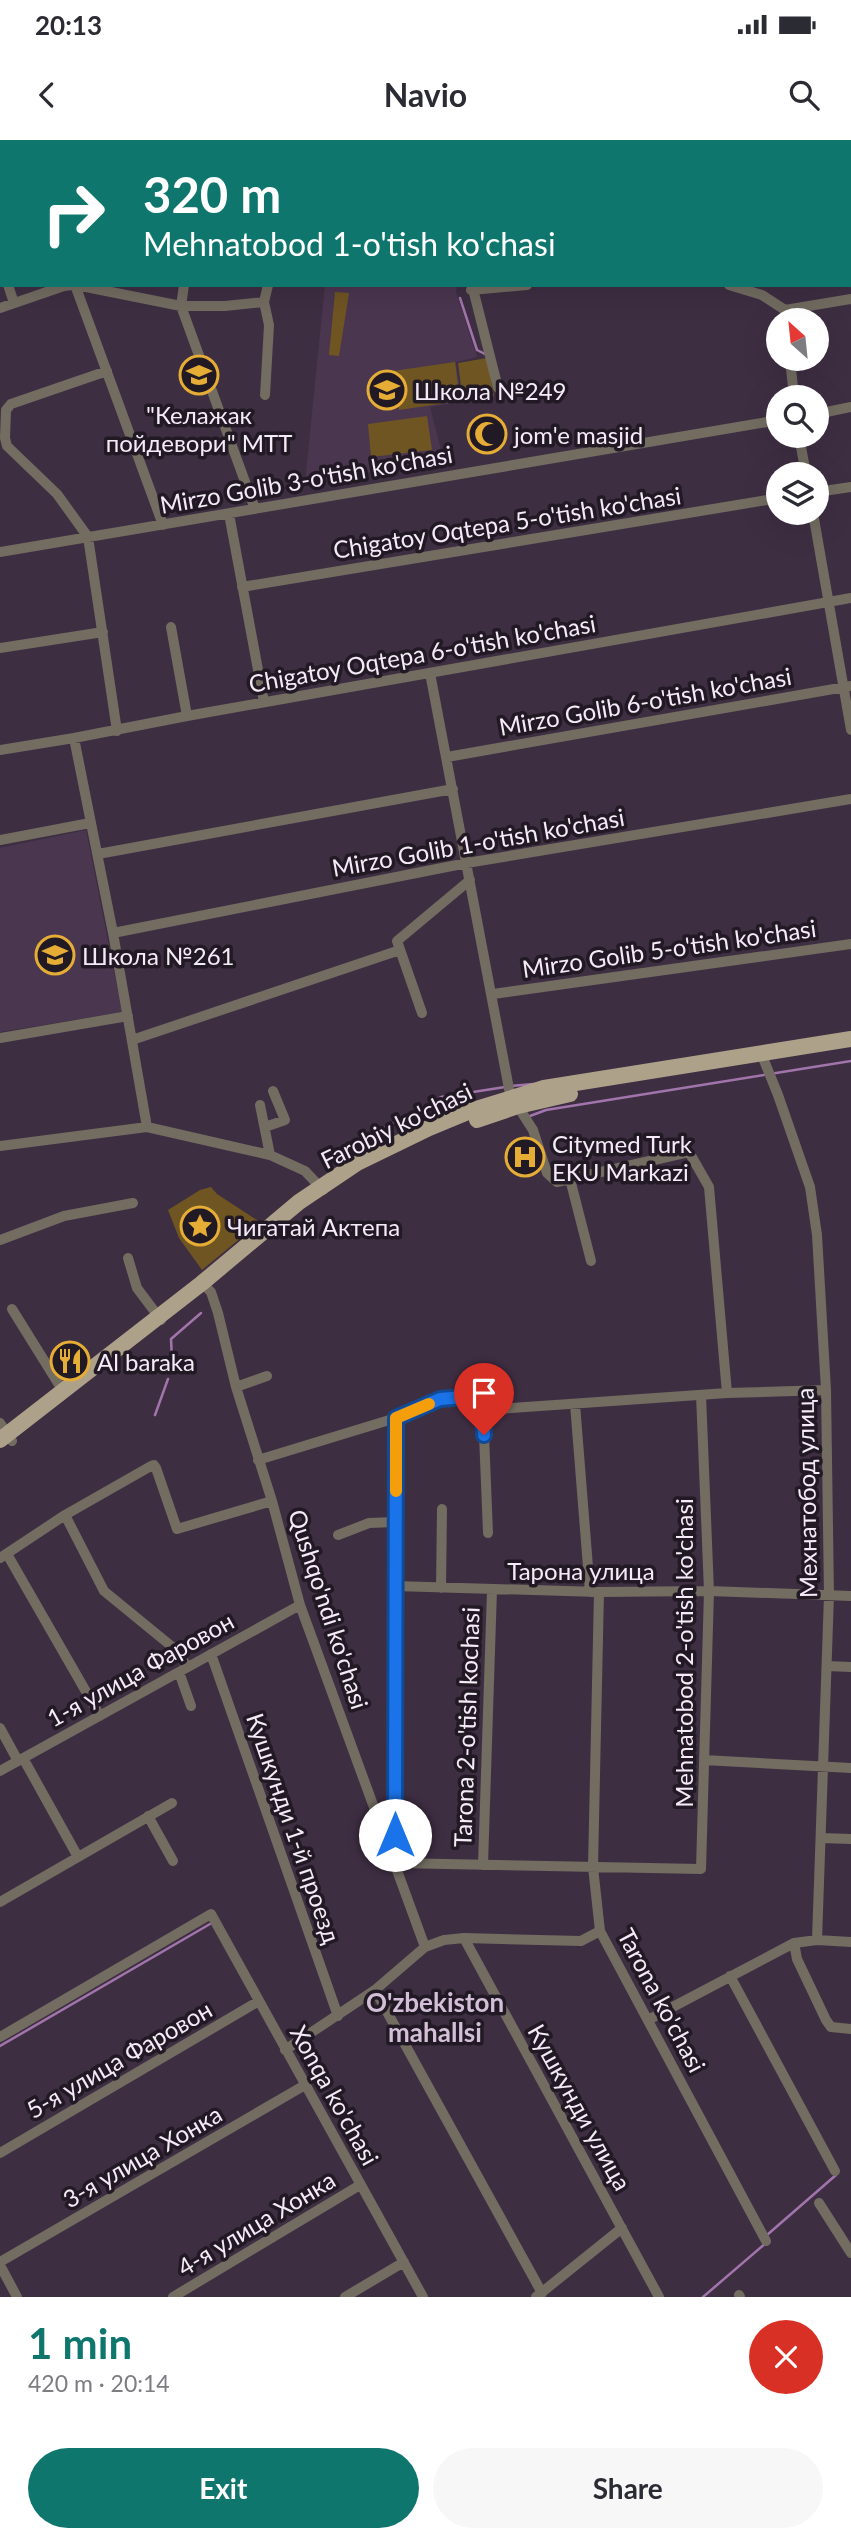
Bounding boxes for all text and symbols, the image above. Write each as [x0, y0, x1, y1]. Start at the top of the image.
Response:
text: 20:13 [35, 9, 102, 41]
text: Navio [384, 75, 467, 114]
icon: back [28, 76, 66, 114]
icon: search [785, 76, 823, 114]
text: 320 m [143, 165, 281, 223]
icon: right [28, 168, 119, 259]
text: Mehnatobod 1-o'tish ko'chasi [143, 224, 556, 263]
north arrow [766, 308, 830, 371]
map controls [766, 308, 829, 525]
school or university icon: "Келажак пойдевори" МТТ [178, 354, 220, 396]
school or university icon: Школа №249 [366, 369, 408, 411]
place label: Школа №249 [414, 376, 567, 405]
button: search [766, 385, 829, 448]
place label: "Келажак пойдевори" МТТ [106, 400, 292, 457]
mosque icon: jom'e masjid [466, 413, 508, 455]
place label: jom'e masjid [513, 420, 643, 449]
street label: Mirzo Golib 3-o'tish ko'chasi [157, 439, 455, 519]
button: layers [766, 462, 829, 525]
street label: Chigatoy Oqtepa 5-o'tish ko'chasi [331, 480, 683, 564]
street label: Chigatoy Oqtepa 6-o'tish ko'chasi [246, 608, 598, 698]
street label: Mirzo Golib 6-o'tish ko'chasi [496, 661, 794, 741]
street label: Mirzo Golib 1-o'tish ko'chasi [329, 802, 627, 882]
street label: Mirzo Golib 5-o'tish ko'chasi [520, 913, 818, 983]
school or university icon: Школа №261 [34, 934, 76, 976]
place label: Школа №261 [82, 941, 235, 970]
street label: Farobiy ko'chasi [316, 1076, 476, 1174]
place label: Citymed Turk EKU Markazi [552, 1129, 693, 1186]
hospital icon: Citymed Turk EKU Markazi [504, 1136, 546, 1178]
place icon: Чигатай Актепа [179, 1205, 221, 1247]
place label: Чигатай Актепа [227, 1212, 400, 1241]
restaurant icon: Al baraka [49, 1340, 91, 1382]
place label: Al baraka [97, 1347, 195, 1376]
pin [454, 1363, 514, 1435]
icon: arrive [465, 1374, 503, 1412]
street label: Мехнатобод улица [790, 1388, 822, 1598]
street label: Mehnatobod 2-o'tish ko'chasi [669, 1498, 698, 1808]
street label: Qushqo'ndi ko'chasi [283, 1505, 375, 1713]
street label: Тарона улица [507, 1556, 655, 1585]
street label: 1-я улица Фаровон [42, 1606, 238, 1732]
street label: Tarona 2-o'tish kochasi [447, 1606, 485, 1848]
street label: Кушкунди 1-й проезд [241, 1709, 347, 1947]
position arrow [358, 1798, 432, 1872]
street label: Tarona ko'chasi [612, 1923, 712, 2077]
district label: O'zbekiston mahallsi [366, 1986, 504, 2048]
street label: 5-я улица Фаровон [21, 1994, 217, 2124]
street label: Кушкунди улица [522, 2019, 638, 2195]
street label: Xonqa ko'chasi [285, 2020, 385, 2170]
street label: 3-я улица Хонка [57, 2099, 227, 2213]
street label: 4-я улица Хонка [172, 2165, 340, 2281]
text: 1 min [28, 2318, 132, 2368]
button: close [749, 2320, 823, 2394]
text: 420 m · 20:14 [28, 2369, 170, 2397]
button: Exit [28, 2448, 419, 2528]
button: Share [433, 2448, 823, 2528]

